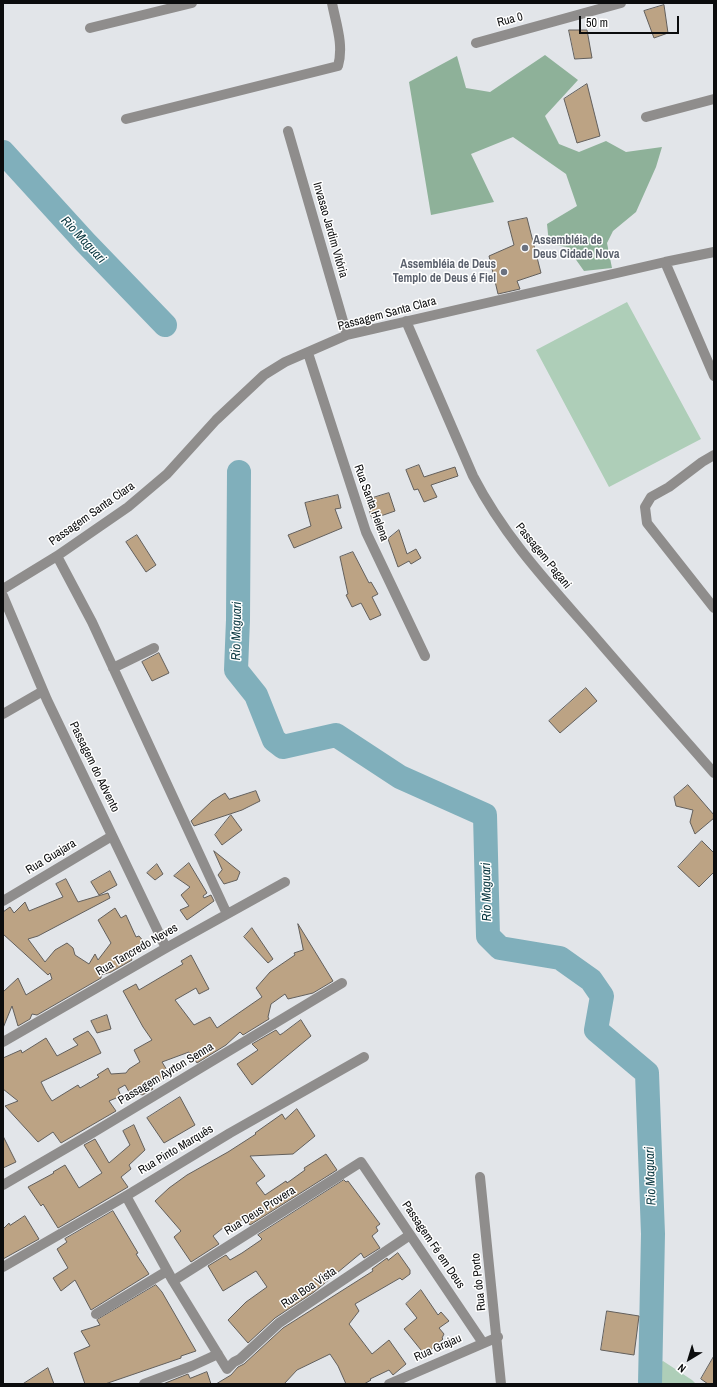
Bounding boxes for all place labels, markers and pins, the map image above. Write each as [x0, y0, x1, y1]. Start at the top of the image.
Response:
place label: Assembléia de Deus Cidade Nova [533, 234, 619, 262]
marker: Assembléia de Deus Cidade Nova [520, 243, 530, 253]
place label: Assembléia de Deus Templo de Deus é Fiel [393, 258, 496, 286]
marker: Assembléia de Deus Templo de Deus é Fiel [499, 267, 509, 277]

